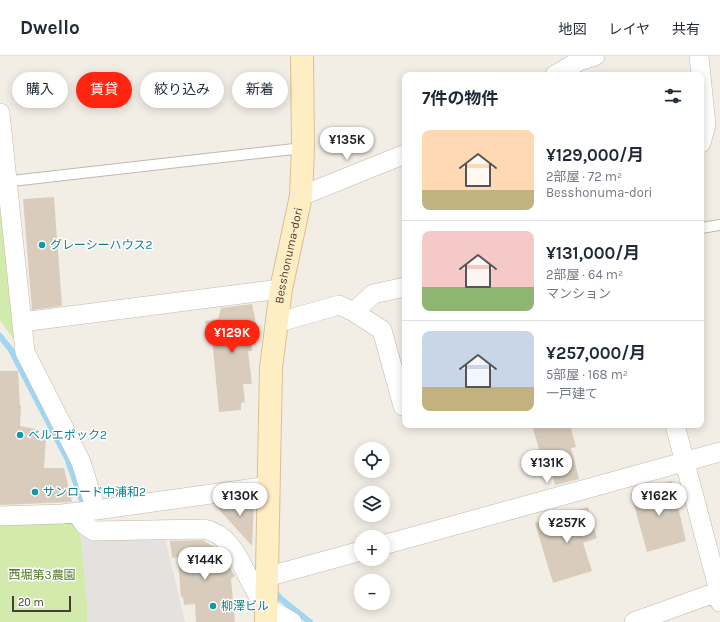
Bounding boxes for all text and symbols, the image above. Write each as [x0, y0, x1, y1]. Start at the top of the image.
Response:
text: Dwello [20, 17, 80, 39]
text: 地図 [558, 21, 586, 38]
text: レイヤ [608, 21, 650, 38]
text: 共有 [672, 21, 700, 38]
chip: 購入 [12, 72, 68, 108]
chip: 賃貸 [76, 72, 132, 108]
chip: 絞り込み [140, 72, 224, 108]
chip: 新着 [232, 72, 288, 108]
icon: filters [662, 85, 684, 107]
text: 7件の物件 [422, 88, 498, 108]
pin: ¥135K [319, 127, 375, 161]
text: ¥135K [329, 132, 365, 147]
text: ¥129,000/月 [546, 145, 644, 165]
icon: home [454, 146, 502, 194]
text: 2部屋 · 72 m² [546, 169, 622, 184]
text: Besshonuma-dori [546, 185, 652, 200]
street label: Besshonuma-dori [272, 206, 305, 305]
place label: グレーシーハウス2 [50, 238, 153, 252]
marker: グレーシーハウス2 [37, 240, 47, 250]
text: ¥131,000/月 [546, 243, 640, 263]
icon: home [454, 247, 502, 295]
text: 2部屋 · 64 m² [546, 267, 623, 282]
text: マンション [546, 286, 611, 301]
pin: ¥129K [204, 320, 260, 354]
text: ¥129K [214, 325, 250, 340]
text: ¥257,000/月 [546, 343, 646, 363]
icon: home [454, 347, 502, 395]
text: 5部屋 · 168 m² [546, 367, 628, 382]
text: 一戸建て [546, 386, 598, 401]
place label: ベルエポック2 [28, 428, 107, 442]
marker: ベルエポック2 [15, 430, 25, 440]
map controls [354, 442, 390, 610]
button: locate [354, 442, 390, 478]
pin: ¥131K [519, 450, 575, 484]
text: ¥131K [530, 455, 564, 470]
pin: ¥130K [212, 483, 268, 517]
pin: ¥162K [631, 483, 687, 517]
place label: サンロード中浦和2 [43, 485, 146, 499]
button: layers [354, 486, 390, 522]
marker: サンロード中浦和2 [30, 487, 40, 497]
text: ¥130K [221, 488, 259, 503]
text: ¥162K [641, 488, 677, 503]
pin: ¥257K [539, 510, 595, 544]
text: ¥257K [548, 515, 586, 530]
button: + [354, 530, 390, 566]
pin: ¥144K [177, 547, 233, 581]
text: ¥144K [187, 552, 223, 567]
park label: 西堀第3農園 [8, 568, 76, 582]
button: − [354, 574, 390, 610]
scale bar [12, 594, 71, 613]
text: 20 m [18, 596, 44, 609]
place label: 柳澤ビル [221, 599, 269, 613]
marker: 柳澤ビル [208, 601, 218, 611]

